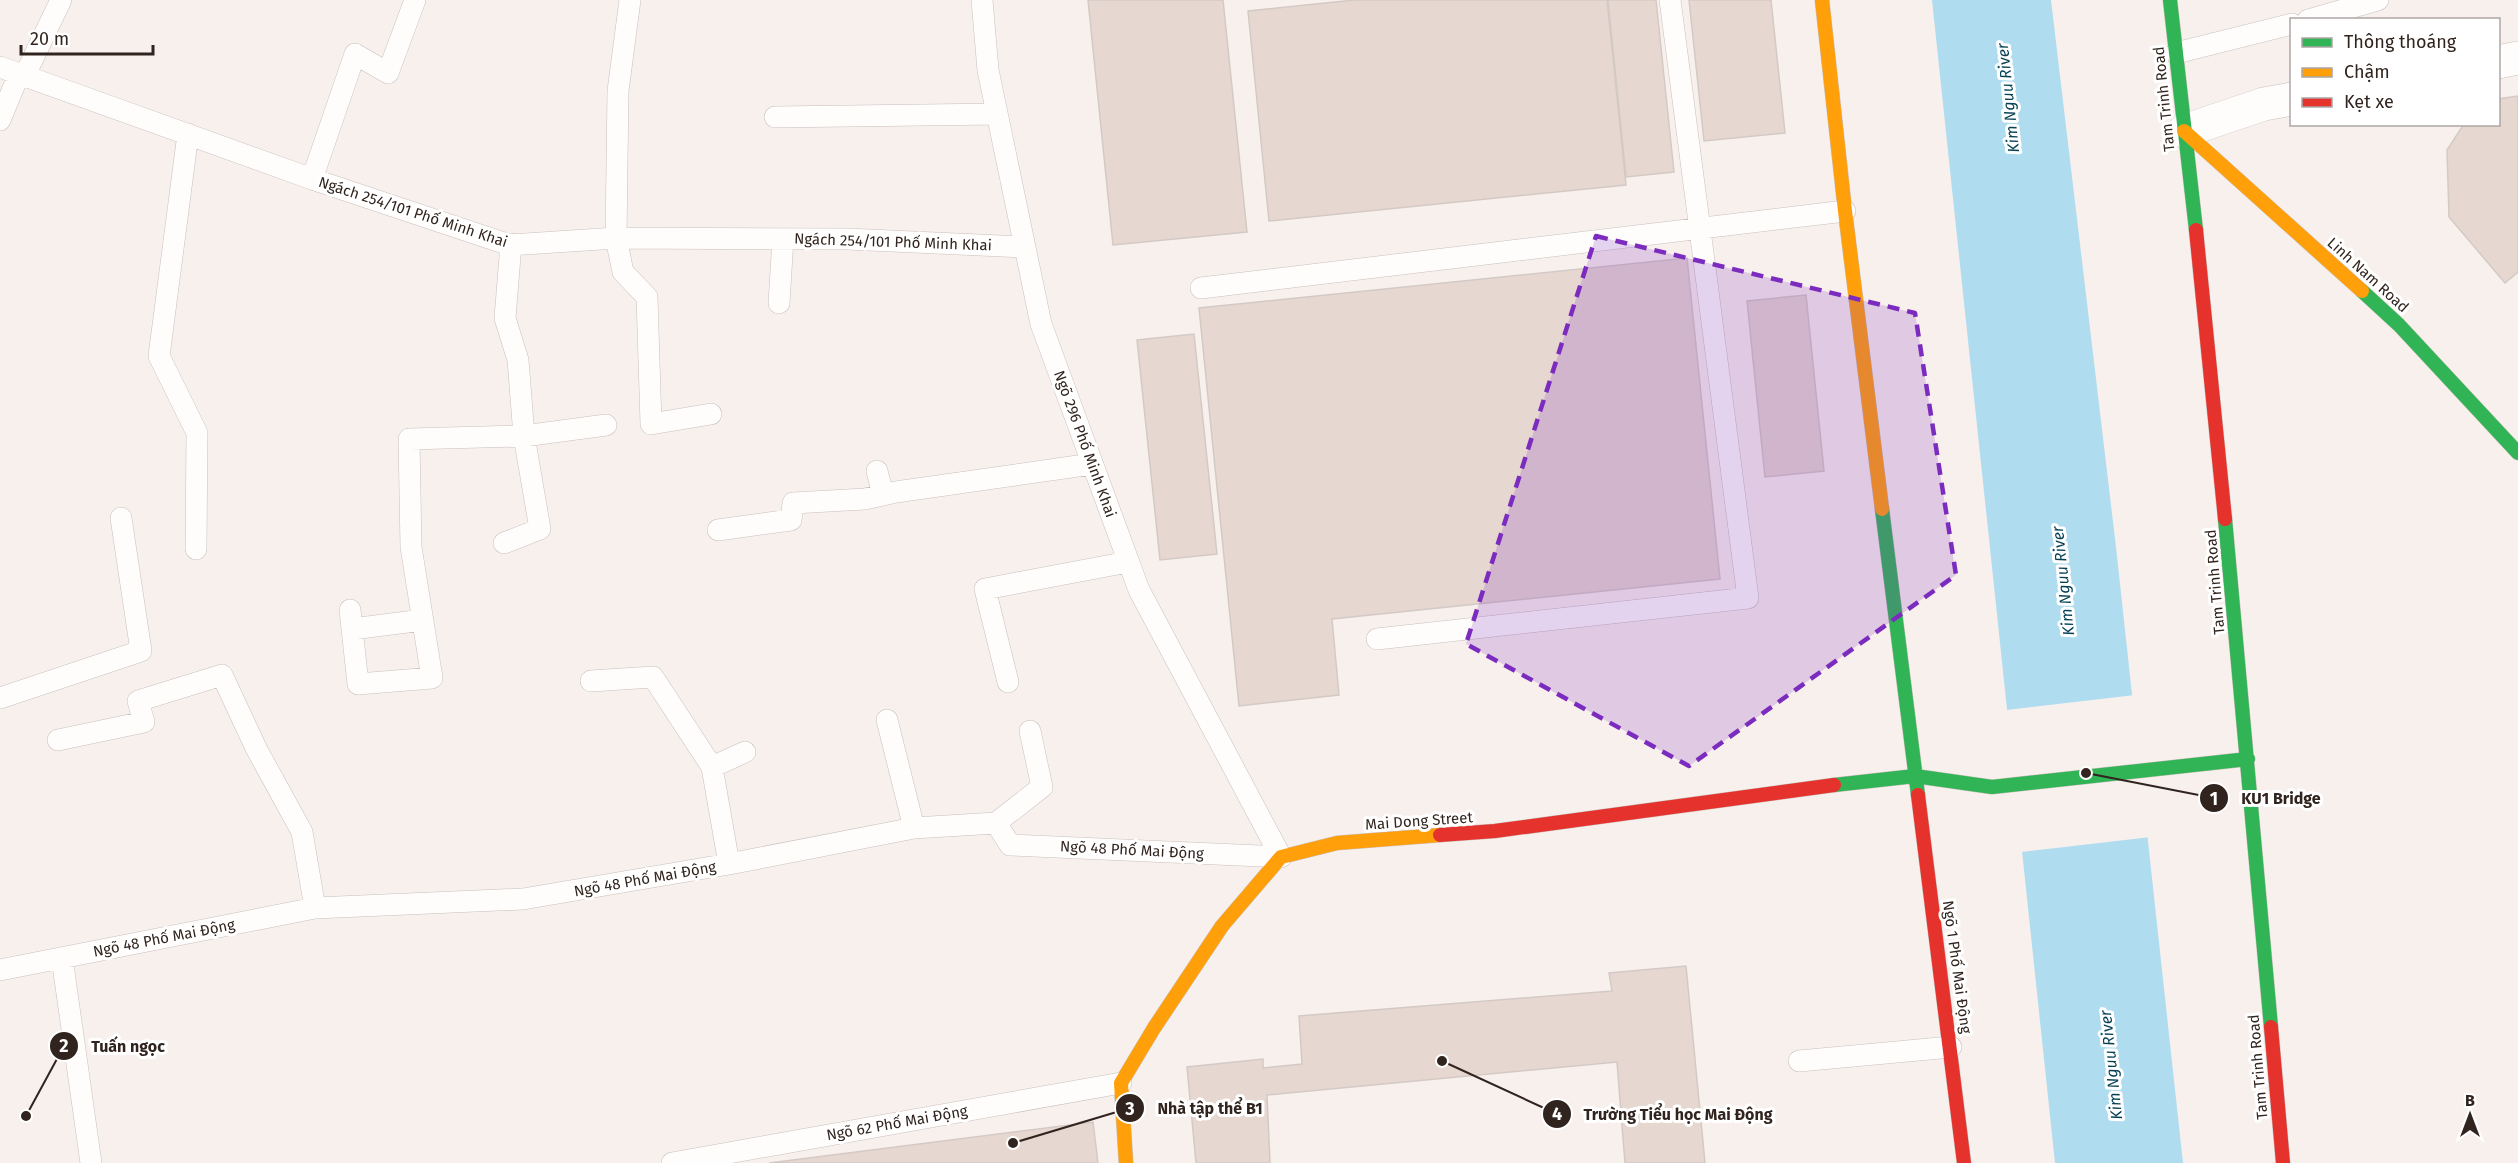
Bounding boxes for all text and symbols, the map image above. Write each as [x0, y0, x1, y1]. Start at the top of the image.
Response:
scale bar [21, 18, 153, 56]
legend [2290, 18, 2500, 126]
text: 20 m [30, 28, 69, 50]
text: Thông thoáng [2344, 31, 2457, 53]
water label: Kim Nguu River [1993, 41, 2023, 154]
street label: Tam Trinh Road [2150, 46, 2178, 152]
text: Chậm [2344, 61, 2390, 83]
text: Kẹt xe [2344, 91, 2394, 113]
street label: Ngách 254/101 Phố Minh Khai [316, 173, 510, 251]
street label: Ngách 254/101 Phố Minh Khai [794, 230, 992, 254]
street label: Linh Nam Road [2324, 234, 2412, 316]
street label: Ngõ 296 Phố Minh Khai [1050, 368, 1120, 520]
water label: Kim Nguu River [2048, 524, 2078, 637]
street label: Tam Trinh Road [2201, 529, 2229, 635]
callout: KU1 Bridge [2199, 781, 2333, 815]
text: 1 [2210, 788, 2218, 810]
text: KU1 Bridge [2241, 789, 2321, 808]
street label: Mai Dong Street [1365, 808, 1474, 834]
street label: Ngõ 48 Phố Mai Động [1060, 837, 1205, 863]
street label: Ngõ 48 Phố Mai Động [573, 858, 718, 900]
street label: Ngõ 1 Phố Mai Động [1939, 899, 1975, 1035]
street label: Ngõ 48 Phố Mai Động [92, 915, 237, 961]
water label: Kim Nguu River [2096, 1008, 2126, 1121]
street label: Tam Trinh Road [2244, 1014, 2272, 1120]
callout: Tuấn ngọc [49, 1029, 177, 1063]
text: 2 [59, 1035, 69, 1057]
text: Tuấn ngọc [91, 1036, 165, 1056]
north arrow [2440, 1085, 2500, 1145]
callout: Nhà tập thể B1 [1115, 1091, 1274, 1125]
text: B [2465, 1091, 2475, 1110]
text: Nhà tập thể B1 [1157, 1096, 1263, 1118]
callout: Trường Tiểu học Mai Động [1542, 1097, 1785, 1131]
text: 3 [1124, 1098, 1135, 1120]
street label: Ngõ 62 Phố Mai Động [825, 1102, 969, 1144]
text: Trường Tiểu học Mai Động [1583, 1102, 1773, 1124]
text: 4 [1552, 1103, 1562, 1125]

